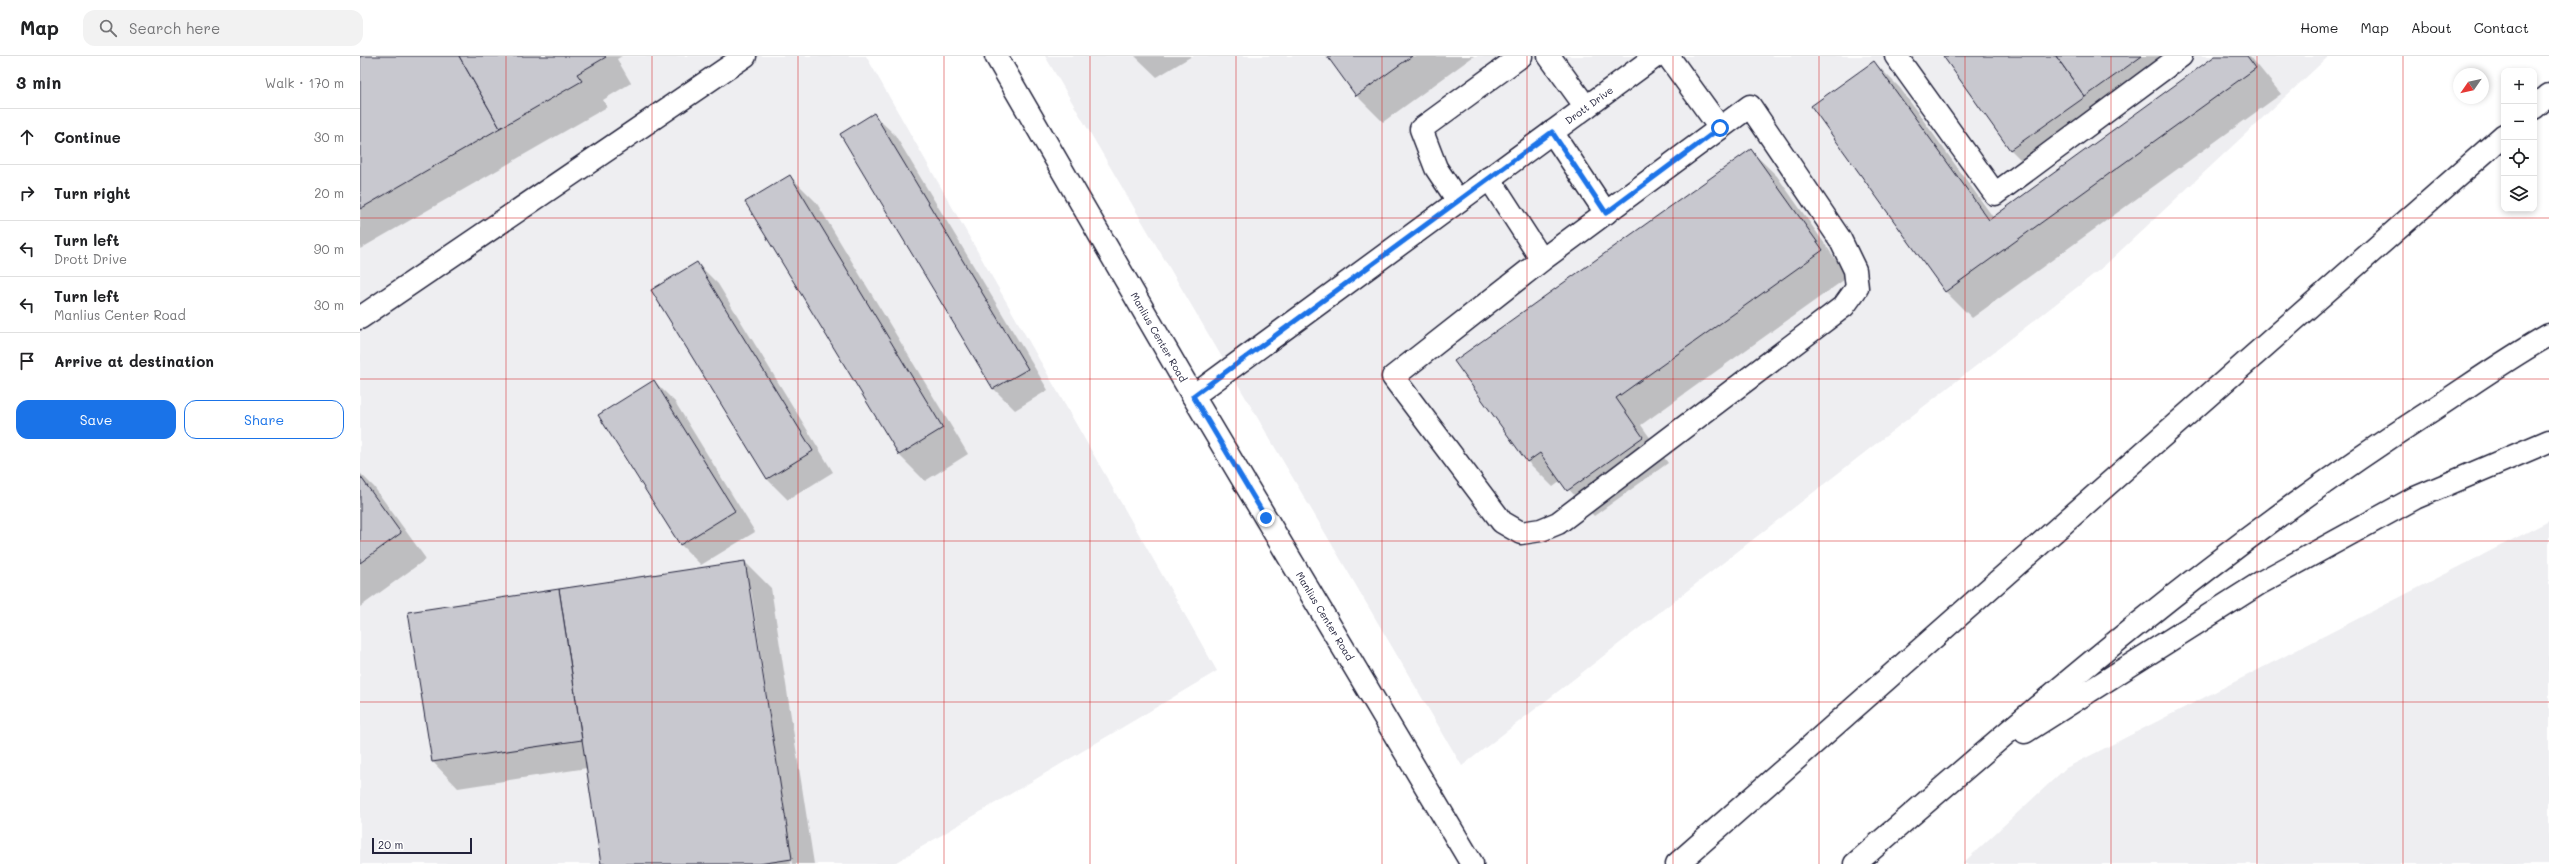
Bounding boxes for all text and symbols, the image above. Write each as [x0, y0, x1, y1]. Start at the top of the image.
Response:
search box [83, 10, 363, 46]
text: Map [20, 15, 59, 40]
icon: search [97, 17, 119, 39]
text: Search here [129, 18, 220, 38]
text: Home [2300, 18, 2338, 37]
text: Map [2360, 18, 2389, 37]
text: About [2411, 18, 2452, 37]
text: Contact [2474, 18, 2529, 37]
north arrow [2453, 68, 2489, 104]
map controls [2501, 68, 2537, 212]
button: + [2501, 68, 2537, 104]
text: 3 min [16, 71, 61, 93]
text: Walk · 170 m [265, 74, 344, 91]
street label: Drott Drive [1562, 83, 1616, 127]
button: − [2501, 104, 2537, 140]
route start [1711, 119, 1729, 137]
icon: ahead [16, 126, 38, 148]
text: Continue [54, 127, 121, 147]
text: 30 m [314, 128, 344, 145]
button: locate [2501, 140, 2537, 176]
button: layers [2501, 176, 2537, 212]
icon: right [16, 182, 38, 204]
text: Turn right [54, 183, 131, 203]
text: 20 m [314, 184, 344, 201]
text: Turn left [54, 230, 119, 250]
icon: left [16, 238, 38, 260]
text: 90 m [314, 240, 344, 257]
text: Drott Drive [54, 250, 127, 267]
text: Turn left [54, 286, 119, 306]
street label: Manlius Center Road [1128, 290, 1190, 384]
icon: left [16, 294, 38, 316]
text: 30 m [314, 296, 344, 313]
text: Manlius Center Road [54, 306, 186, 323]
icon: arrive [16, 350, 38, 372]
text: Arrive at destination [54, 351, 214, 371]
button: Save [16, 400, 176, 439]
button: Share [184, 400, 344, 439]
route end [1257, 509, 1275, 527]
street label: Manlius Center Road [1293, 569, 1357, 663]
scale bar [372, 836, 472, 855]
text: 20 m [378, 837, 403, 852]

